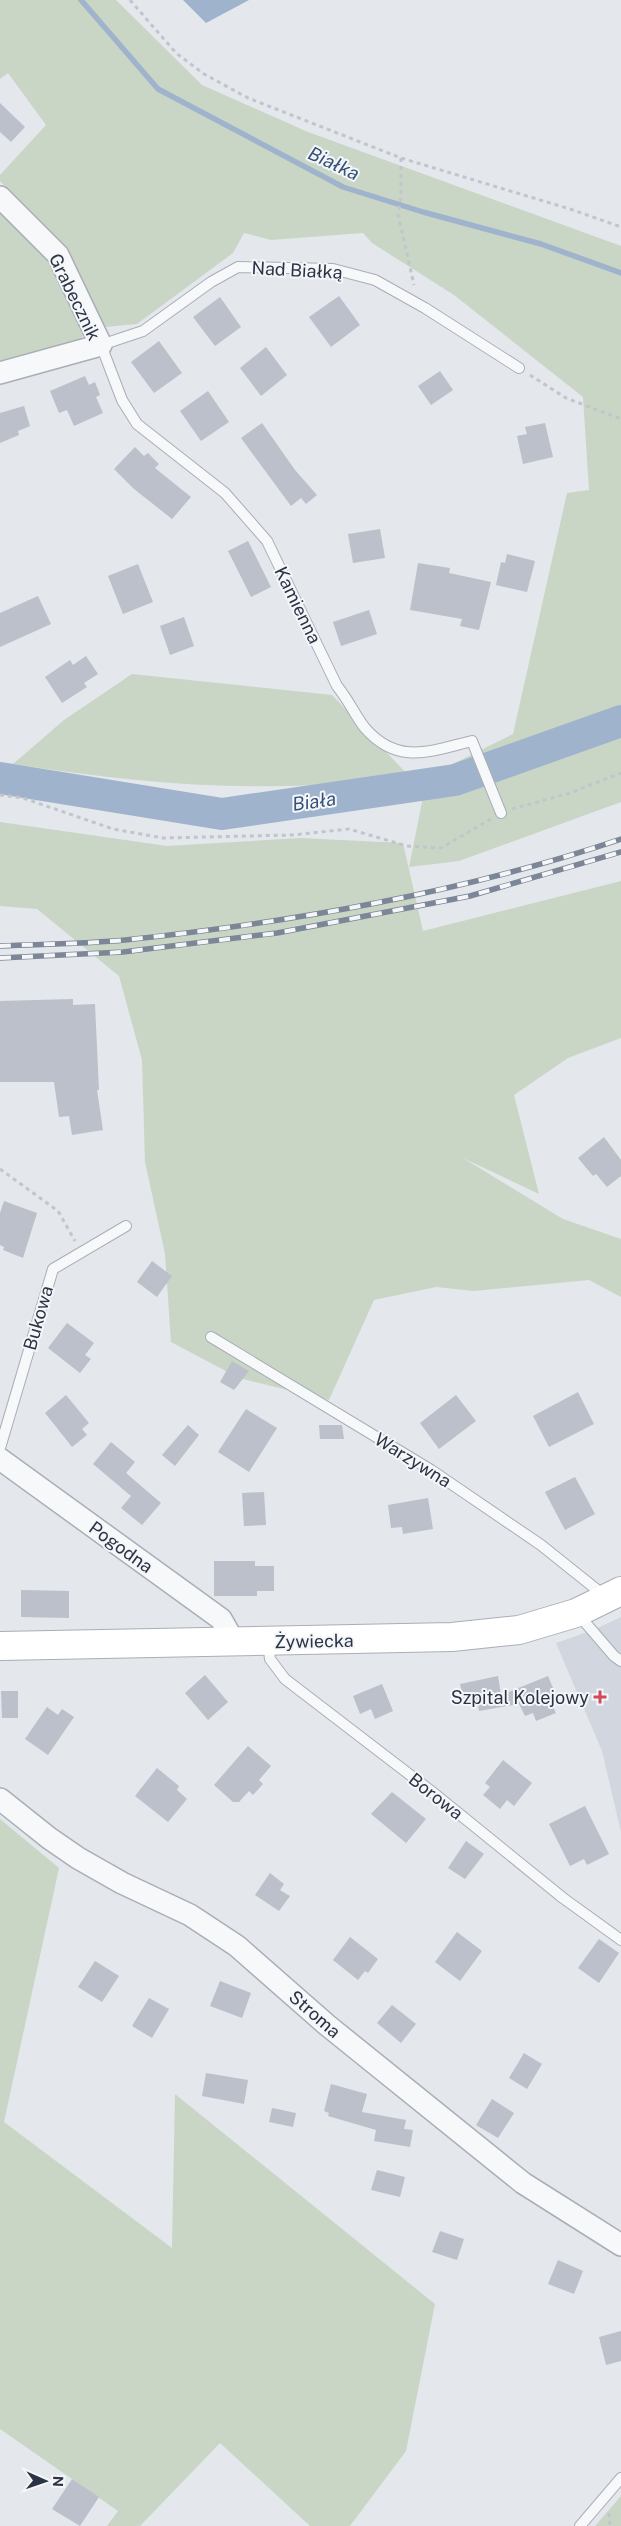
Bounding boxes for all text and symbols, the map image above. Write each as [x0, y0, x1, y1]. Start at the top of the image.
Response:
water label: Białka [305, 142, 363, 184]
street label: Grabecznik [45, 250, 105, 344]
street label: Nad Białką [251, 257, 343, 283]
street label: Kamienna [270, 563, 326, 647]
water label: Biała [291, 787, 337, 815]
street label: Bukowa [19, 1283, 57, 1353]
street label: Warzywna [371, 1428, 455, 1492]
street label: Pogodna [85, 1517, 157, 1577]
street label: Żywiecka [274, 1629, 354, 1652]
place label: Szpital Kolejowy [451, 1687, 589, 1708]
marker: Szpital Kolejowy [593, 1690, 607, 1704]
street label: Borowa [405, 1768, 467, 1824]
street label: Stroma [285, 1986, 345, 2042]
north arrow [20, 2456, 70, 2506]
text: N [50, 2476, 66, 2487]

